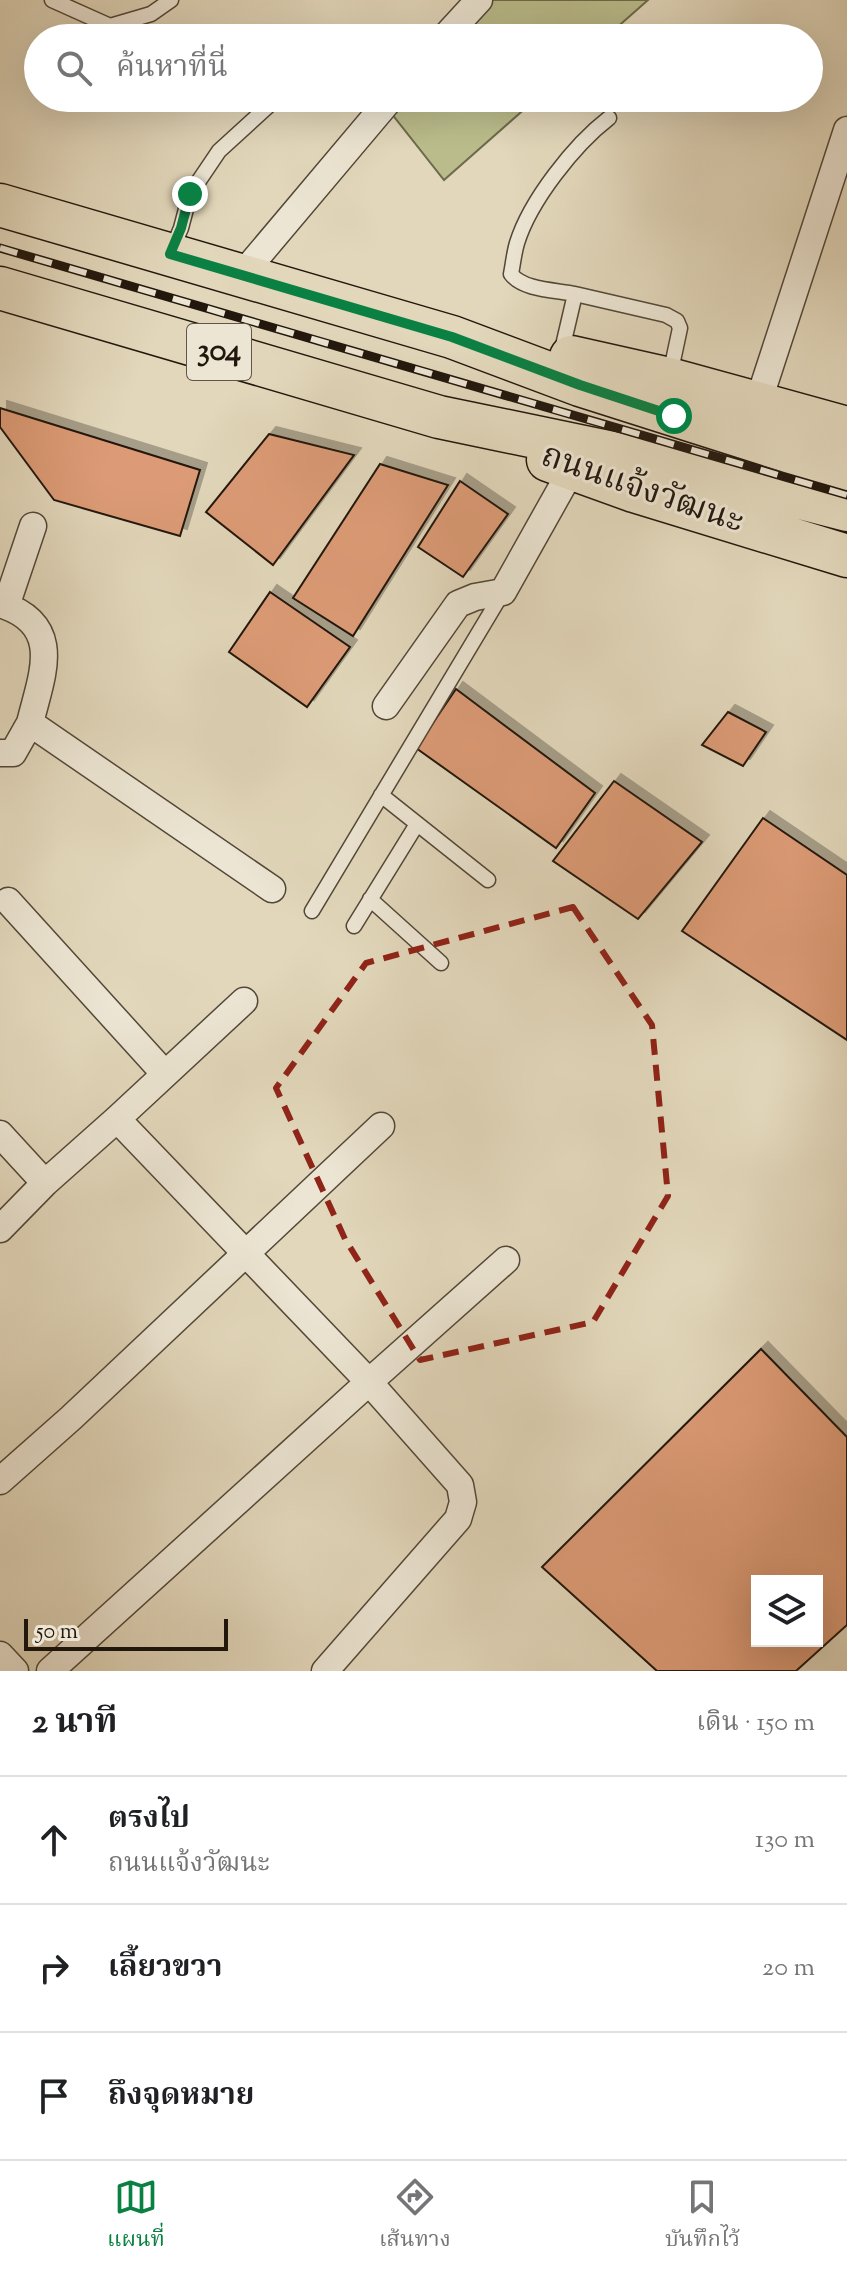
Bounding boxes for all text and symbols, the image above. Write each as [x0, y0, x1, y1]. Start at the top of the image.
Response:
search box [24, 24, 823, 112]
icon: search [52, 46, 96, 90]
text: ค้นหาที่นี่ [116, 47, 228, 90]
route end [172, 176, 208, 212]
road number: 304 [187, 324, 251, 380]
route start [656, 398, 692, 434]
street label: ถนนแจ้งวัฒนะ [534, 432, 750, 548]
map controls [751, 1575, 823, 1647]
button: layers [751, 1575, 823, 1647]
scale bar [24, 1615, 228, 1651]
text: 50 m [36, 1617, 78, 1649]
text: 2 นาที [32, 1699, 117, 1748]
text: เดิน · 150 m [696, 1705, 815, 1742]
text: ตรงไป [108, 1798, 190, 1841]
icon: ahead [32, 1818, 76, 1862]
text: 130 m [755, 1822, 815, 1859]
text: ถนนแจ้งวัฒนะ [108, 1846, 270, 1883]
icon: right [32, 1946, 76, 1990]
text: เลี้ยวขวา [108, 1947, 222, 1990]
text: 20 m [762, 1950, 815, 1987]
icon: arrive [32, 2074, 76, 2118]
text: ถึงจุดหมาย [108, 2075, 254, 2118]
tab: แผนที่ [107, 2175, 165, 2258]
tab: เส้นทาง [379, 2175, 451, 2258]
tab: บันทึกไว้ [665, 2175, 740, 2258]

